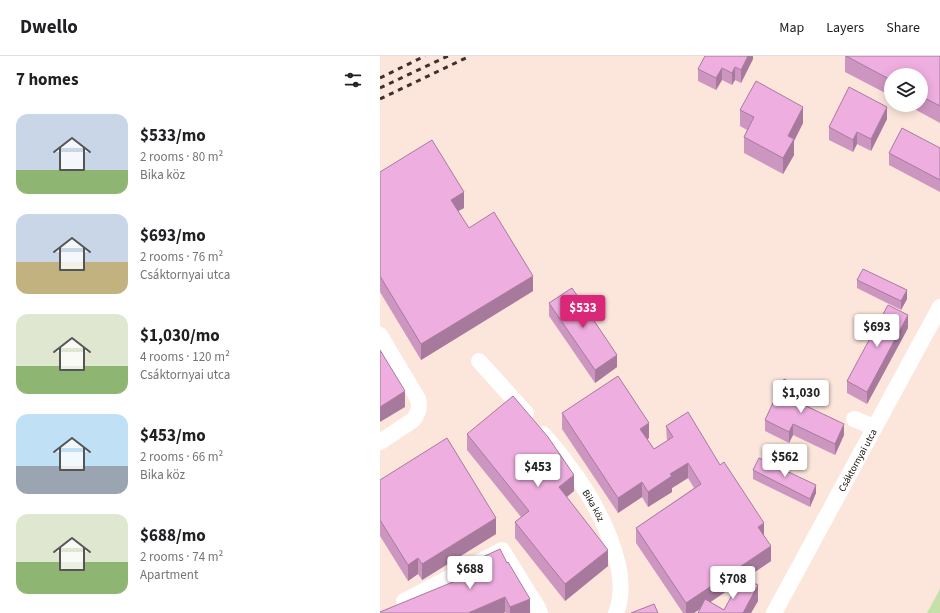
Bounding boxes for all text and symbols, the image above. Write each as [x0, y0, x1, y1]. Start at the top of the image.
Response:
text: Dwello [20, 14, 78, 41]
text: Map [779, 18, 804, 38]
text: Layers [826, 18, 864, 38]
text: Share [886, 18, 920, 38]
text: 7 homes [16, 68, 78, 92]
map controls [884, 68, 928, 112]
button: layers [884, 68, 928, 112]
icon: filters [342, 69, 364, 91]
text: $533/mo [140, 124, 206, 148]
icon: home [48, 130, 96, 178]
text: 2 rooms · 80 m² [140, 148, 223, 166]
text: Bika köz [140, 166, 185, 184]
text: $693/mo [140, 224, 206, 248]
icon: home [48, 230, 96, 278]
text: 2 rooms · 76 m² [140, 248, 223, 266]
text: Csáktornyai utca [140, 266, 230, 284]
pin: $533 [559, 295, 607, 329]
text: $533 [569, 299, 597, 317]
pin: $693 [853, 314, 901, 348]
text: $693 [863, 318, 891, 336]
text: $1,030/mo [140, 324, 220, 348]
icon: home [48, 330, 96, 378]
text: 4 rooms · 120 m² [140, 348, 230, 366]
text: Csáktornyai utca [140, 366, 230, 384]
pin: $1,030 [768, 380, 834, 414]
text: $1,030 [782, 384, 820, 402]
text: $453/mo [140, 424, 206, 448]
street label: Csáktornyai utca [835, 427, 881, 494]
icon: home [48, 430, 96, 478]
pin: $562 [761, 444, 809, 478]
text: 2 rooms · 66 m² [140, 448, 223, 466]
text: $562 [771, 448, 799, 466]
pin: $453 [514, 454, 562, 488]
text: $453 [524, 458, 552, 476]
text: Bika köz [140, 466, 185, 484]
street label: Bika köz [579, 487, 608, 524]
text: $688/mo [140, 524, 206, 548]
icon: home [48, 530, 96, 578]
text: 2 rooms · 74 m² [140, 548, 223, 566]
pin: $688 [446, 556, 494, 590]
text: $688 [456, 560, 484, 578]
text: Apartment [140, 566, 198, 584]
pin: $708 [709, 566, 757, 600]
text: $708 [719, 570, 747, 588]

